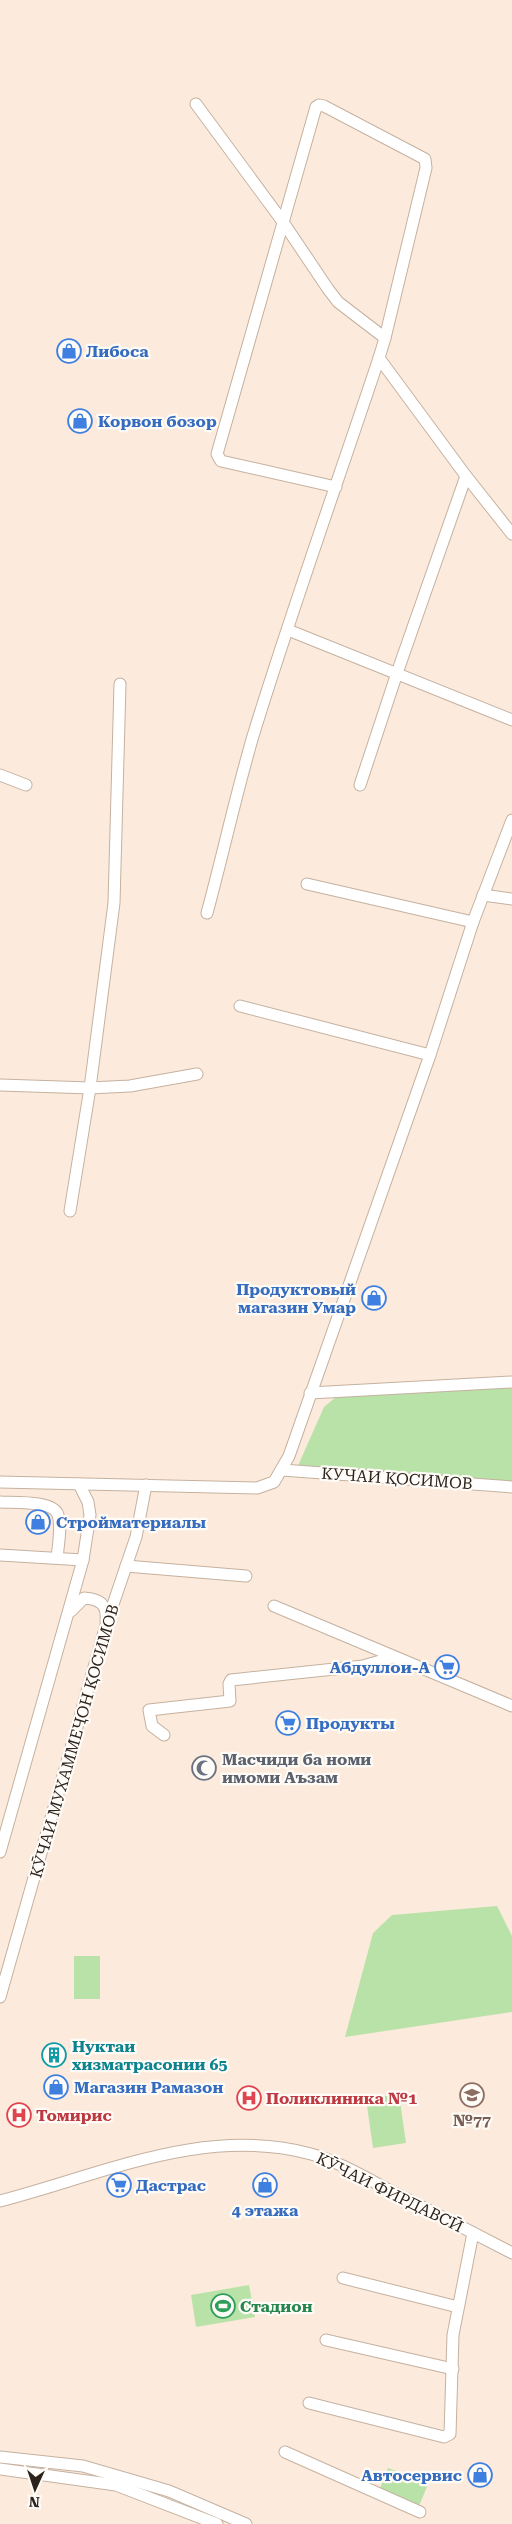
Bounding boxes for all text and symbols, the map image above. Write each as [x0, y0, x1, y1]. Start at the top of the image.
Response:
shop icon: Либоса [56, 338, 82, 364]
place label: Либоса [86, 342, 149, 361]
shop icon: Корвон бозор [67, 408, 93, 434]
place label: Корвон бозор [98, 412, 217, 431]
place label: Продуктовый магазин Умар [236, 1280, 356, 1317]
shop icon: Продуктовый магазин Умар [361, 1285, 387, 1311]
street label: КУЧАИ ҚОСИМОВ [321, 1464, 473, 1493]
shop icon: Стройматериалы [25, 1509, 51, 1535]
place label: Стройматериалы [56, 1513, 206, 1532]
street label: КӮЧАИ МУХАММЕҶОН ҚОСИМОВ [26, 1602, 123, 1880]
supermarket icon: Абдуллои-А [434, 1654, 460, 1680]
place label: Абдуллои-А [330, 1658, 430, 1677]
supermarket icon: Продукты [275, 1710, 301, 1736]
place label: Продукты [306, 1714, 395, 1733]
place label: Масчиди ба номи имоми Аъзам [222, 1750, 371, 1787]
mosque icon: Масчиди ба номи имоми Аъзам [191, 1755, 217, 1781]
place label: Нуктаи хизматрасонии 65 [72, 2037, 227, 2074]
building icon: Нуктаи хизматрасонии 65 [41, 2042, 67, 2068]
shop icon: Магазин Рамазон [43, 2074, 69, 2100]
place label: Магазин Рамазон [74, 2078, 223, 2097]
school or university icon: №77 [459, 2082, 485, 2108]
hospital icon: Поликлиника №1 [236, 2085, 262, 2111]
place label: Поликлиника №1 [266, 2089, 417, 2108]
hospital icon: Томирис [6, 2102, 32, 2128]
place label: Томирис [36, 2106, 112, 2125]
place label: №77 [453, 2111, 491, 2130]
street label: КӮЧАИ ФИРДАВСӢ [313, 2149, 466, 2236]
supermarket icon: Дастрас [106, 2172, 132, 2198]
shop icon: 4 этажа [252, 2172, 278, 2198]
place label: Дастрас [136, 2176, 206, 2195]
place label: 4 этажа [232, 2201, 299, 2220]
sports icon: Стадион [210, 2293, 236, 2319]
place label: Стадион [240, 2297, 313, 2316]
shop icon: Автосервис [467, 2462, 493, 2488]
north arrow [10, 2464, 60, 2514]
place label: Автосервис [361, 2466, 462, 2485]
text: N [28, 2494, 40, 2510]

